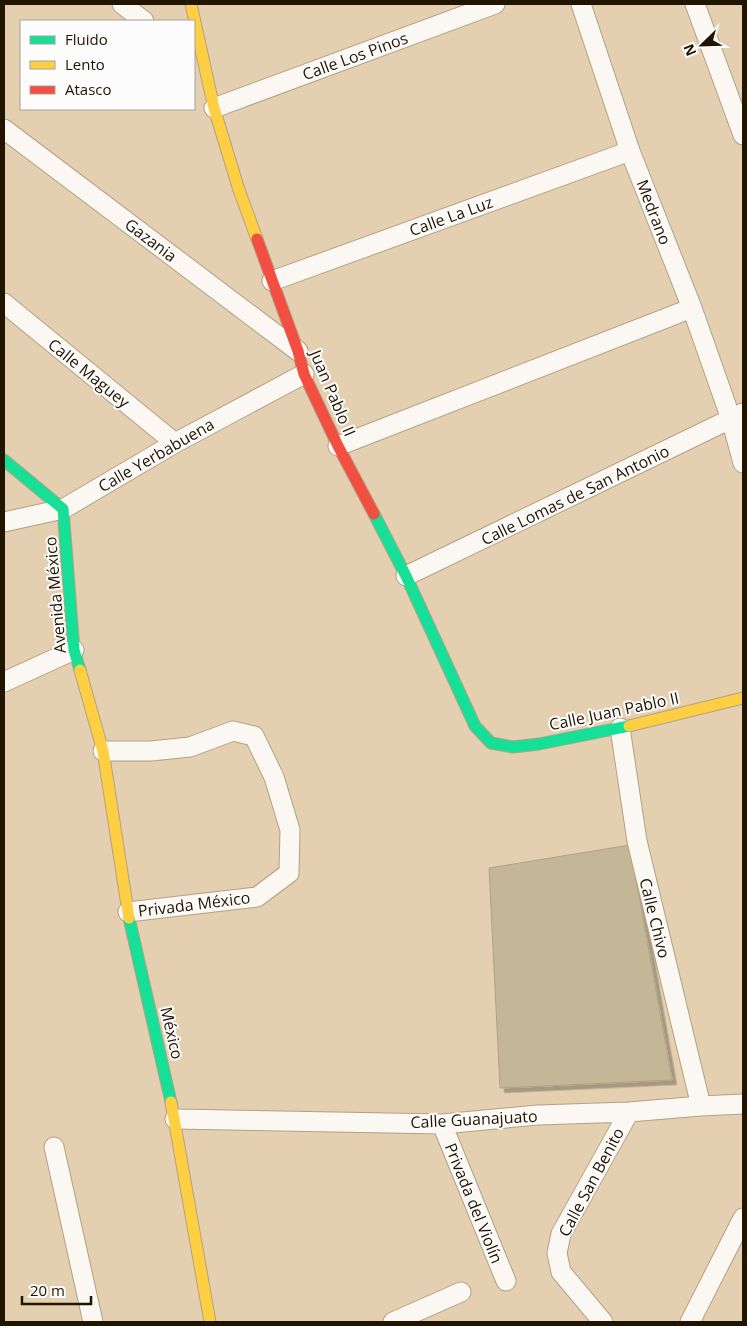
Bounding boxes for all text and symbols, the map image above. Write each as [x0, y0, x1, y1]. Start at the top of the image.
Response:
legend [20, 20, 195, 110]
north arrow [677, 20, 727, 70]
street label: Calle Los Pinos [299, 27, 411, 85]
text: Fluido [65, 29, 108, 49]
text: N [679, 41, 701, 59]
text: Lento [65, 54, 105, 74]
text: Atasco [65, 79, 112, 99]
street label: Medrano [632, 176, 676, 248]
street label: Calle La Luz [406, 191, 496, 241]
street label: Gazania [121, 213, 181, 267]
street label: Calle Maguey [44, 333, 135, 413]
street label: Juan Pablo II [304, 345, 361, 440]
street label: Calle Yerbabuena [94, 413, 218, 497]
street label: Calle Lomas de San Antonio [477, 440, 673, 550]
street label: Avenida México [39, 536, 71, 654]
street label: Calle Juan Pablo II [547, 686, 681, 736]
street label: Calle Chivo [634, 876, 676, 960]
street label: Privada México [137, 886, 251, 922]
street label: México [155, 1005, 189, 1061]
street label: Calle Guanajuato [410, 1105, 538, 1133]
street label: Calle San Benito [553, 1124, 629, 1240]
street label: Privada del Violín [440, 1140, 508, 1266]
scale bar [22, 1274, 91, 1306]
text: 20 m [30, 1280, 65, 1300]

